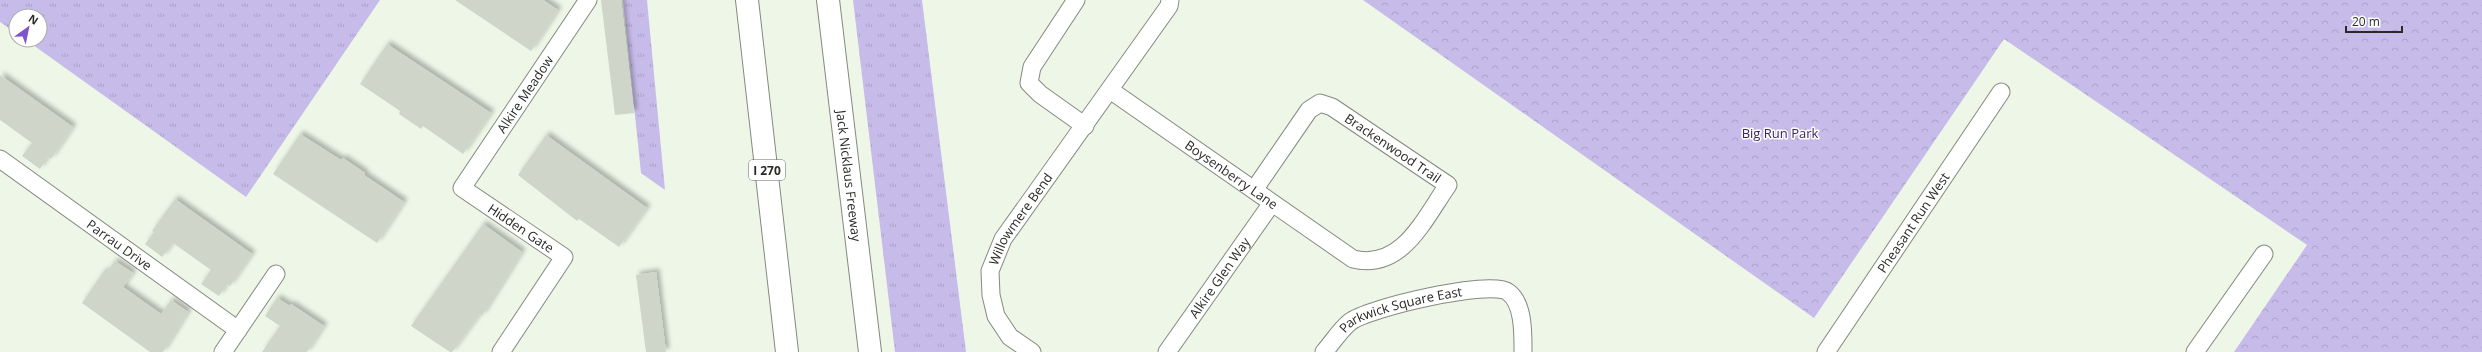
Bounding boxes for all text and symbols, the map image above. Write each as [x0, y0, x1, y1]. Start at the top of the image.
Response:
north arrow [8, 8, 48, 48]
scale bar [2346, 8, 2402, 34]
text: N [26, 10, 42, 28]
text: 20 m [2352, 13, 2380, 30]
street label: Alkire Meadow [492, 52, 557, 137]
street label: Jack Nicklaus Freeway [832, 107, 866, 243]
street label: Brackenwood Trail [1341, 109, 1445, 187]
park label: Big Run Park [1742, 124, 1818, 142]
street label: Boysenberry Lane [1181, 136, 1282, 213]
road number: I 270 [749, 160, 785, 180]
street label: Willowmere Bend [984, 169, 1056, 268]
street label: Pheasant Run West [1873, 169, 1954, 276]
street label: Hidden Gate [484, 199, 558, 257]
street label: Parrau Drive [83, 215, 156, 274]
street label: Alkire Glen Way [1185, 233, 1254, 322]
street label: Parkwick Square East [1335, 282, 1464, 337]

